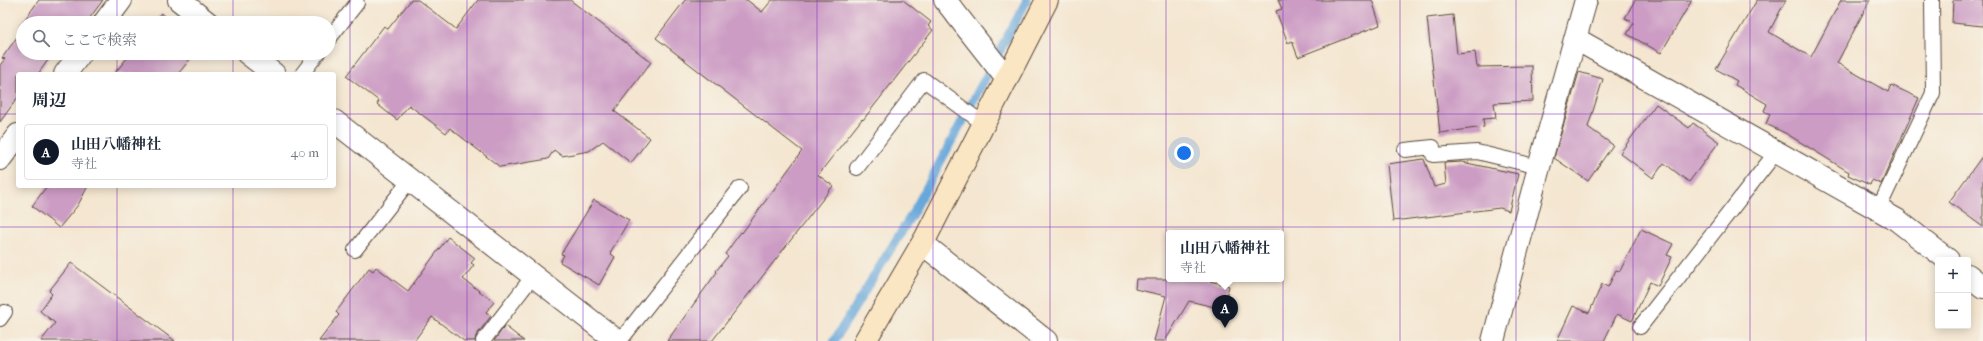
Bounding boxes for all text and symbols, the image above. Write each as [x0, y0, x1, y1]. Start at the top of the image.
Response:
search box [16, 16, 336, 60]
icon: search [30, 27, 52, 49]
text: ここで検索 [62, 31, 137, 49]
text: 周辺 [32, 90, 66, 110]
text: 山田八幡神社 [71, 135, 161, 153]
your location [1174, 143, 1194, 163]
text: A [42, 145, 50, 160]
text: 40 m [291, 145, 319, 160]
text: 寺社 [71, 156, 97, 171]
popup [1166, 230, 1284, 282]
text: 山田八幡神社 [1180, 239, 1270, 257]
map controls [1935, 257, 1971, 329]
button: + [1935, 257, 1971, 293]
text: 寺社 [1180, 260, 1206, 275]
button: − [1935, 293, 1971, 329]
pin: A [1212, 295, 1238, 328]

